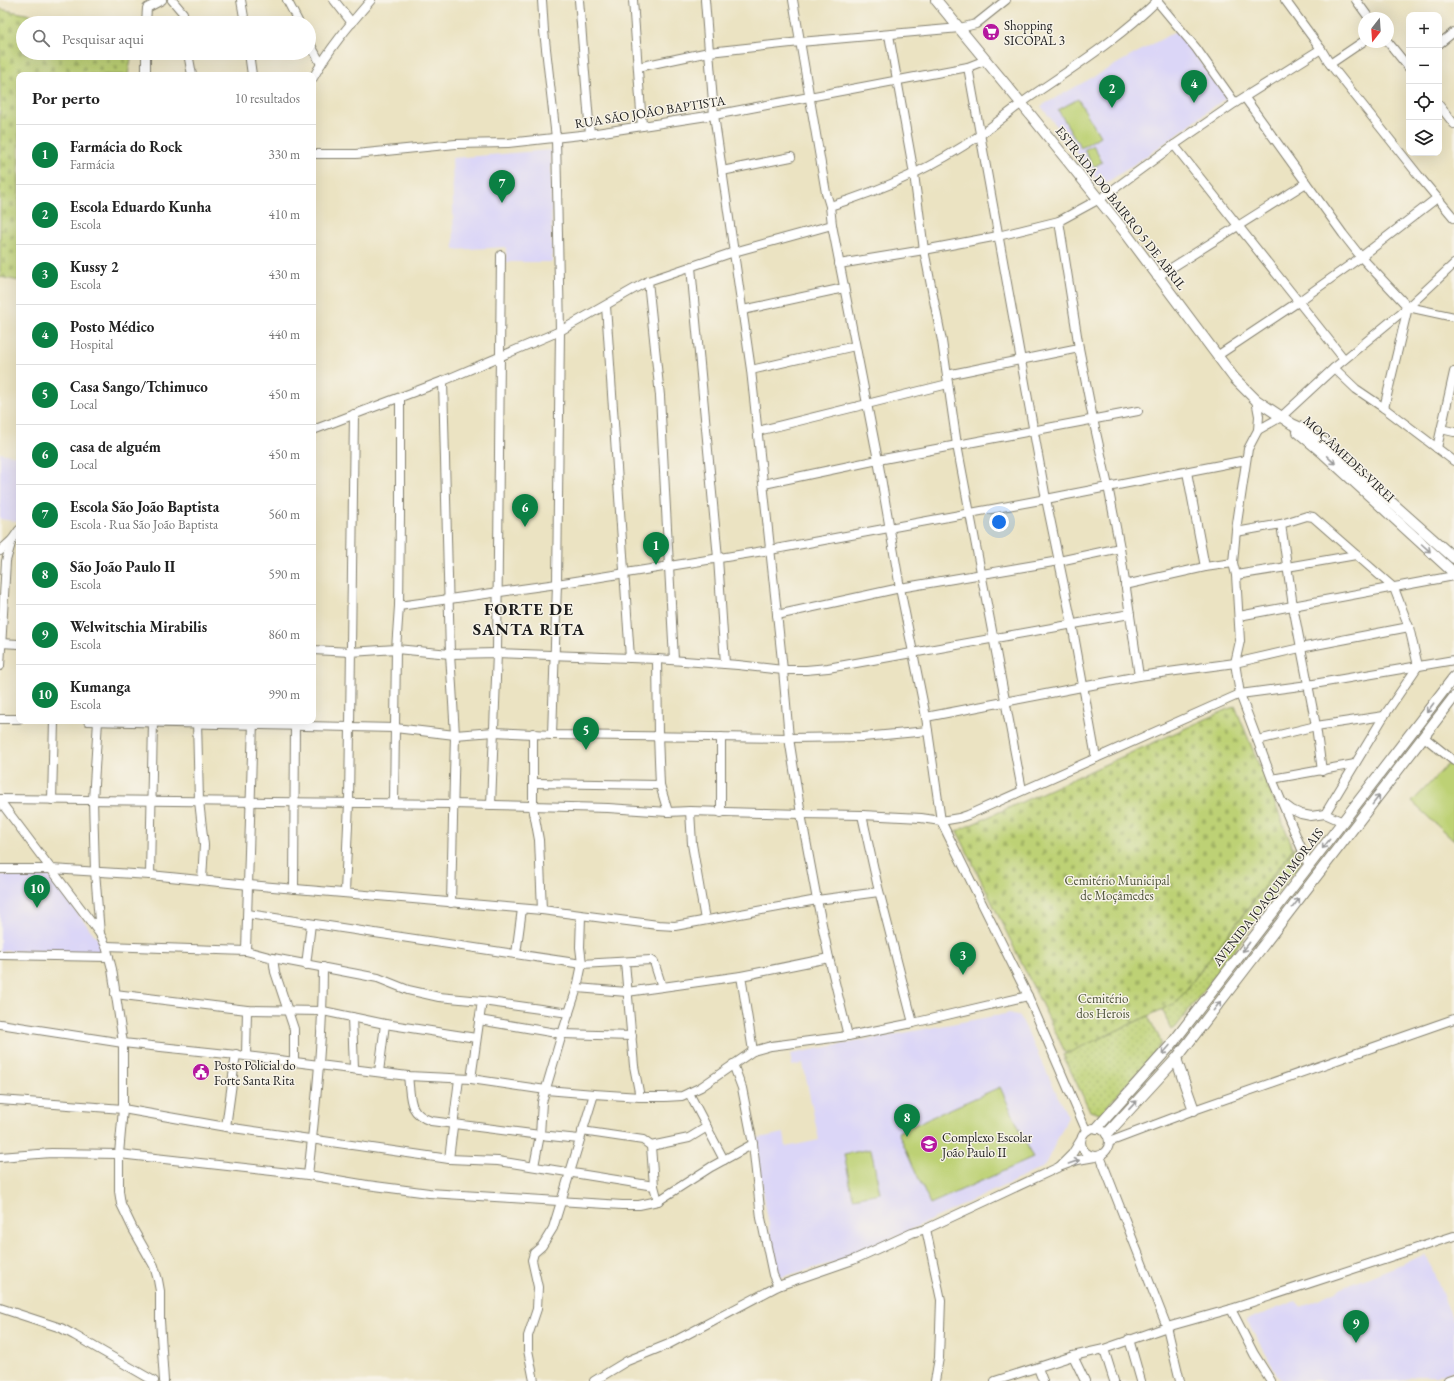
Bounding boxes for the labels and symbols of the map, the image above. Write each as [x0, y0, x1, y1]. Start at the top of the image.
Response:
north arrow [1358, 12, 1394, 48]
place label: Shopping SICOPAL 3 [1004, 17, 1065, 49]
supermarket icon: Shopping SICOPAL 3 [981, 22, 1001, 42]
pin: 4 [1181, 70, 1207, 103]
pin: 2 [1099, 75, 1125, 108]
street label: RUA SÃO JOÃO BAPTISTA [573, 92, 728, 132]
street label: ESTRADA DO BAIRRO 5 DE ABRIL [1052, 123, 1190, 293]
pin: 7 [489, 170, 515, 203]
street label: MOÇÂMEDES-VIREI [1300, 412, 1399, 506]
one-way arrow [1326, 455, 1336, 465]
pin: 6 [512, 494, 538, 527]
your location [989, 512, 1009, 532]
pin: 1 [643, 532, 669, 565]
one-way arrow [1421, 544, 1431, 553]
district label: FORTE DE SANTA RITA [473, 598, 585, 640]
one-way arrow [1426, 702, 1435, 713]
pin: 5 [573, 717, 599, 750]
one-way arrow [1371, 795, 1380, 806]
street label: AVENIDA JOAQUIM MORAIS [1208, 825, 1327, 970]
one-way arrow [1321, 839, 1330, 850]
park label: Cemitério Municipal de Moçâmedes [1064, 872, 1170, 904]
pin: 10 [24, 875, 50, 908]
one-way arrow [1292, 898, 1301, 909]
pin: 3 [950, 942, 976, 975]
one-way arrow [1242, 942, 1250, 953]
park label: Cemitério dos Herois [1076, 990, 1130, 1022]
one-way arrow [1213, 1001, 1221, 1012]
one-way arrow [1162, 1044, 1171, 1054]
place label: Posto Policial do Forte Santa Rita [214, 1057, 296, 1089]
public building icon: Posto Policial do Forte Santa Rita [191, 1062, 211, 1082]
one-way arrow [1129, 1100, 1138, 1111]
pin: 8 [894, 1104, 920, 1137]
place label: Complexo Escolar João Paulo II [941, 1129, 1033, 1161]
school or university icon: Complexo Escolar João Paulo II [919, 1134, 939, 1154]
one-way arrow [1067, 1158, 1080, 1165]
pin: 9 [1343, 1310, 1369, 1343]

